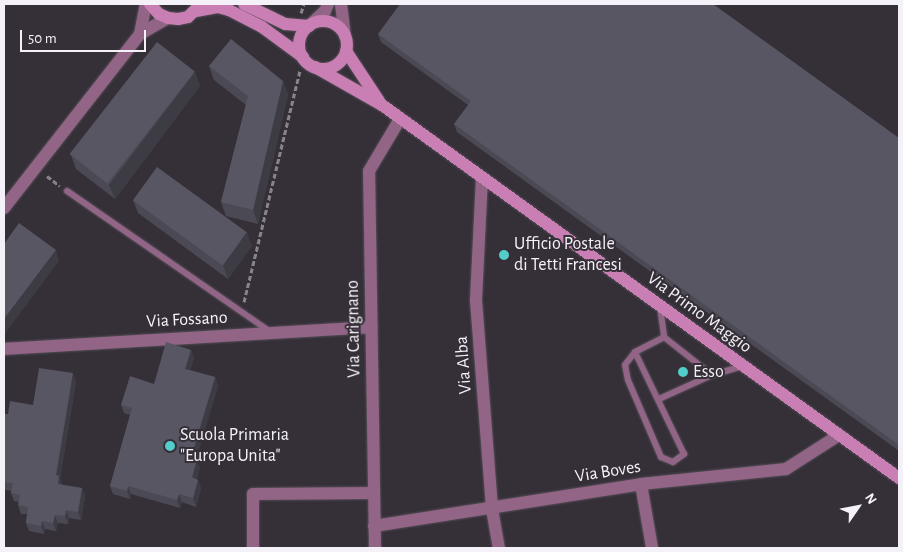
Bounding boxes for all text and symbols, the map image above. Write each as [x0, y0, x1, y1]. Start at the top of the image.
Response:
scale bar [22, 20, 149, 52]
text: 50 m [28, 31, 57, 46]
place label: Ufficio Postale di Tetti Francesi [514, 234, 622, 276]
marker: Ufficio Postale di Tetti Francesi [498, 249, 510, 261]
street label: Via Primo Maggio [642, 268, 756, 358]
street label: Via Carignano [342, 280, 366, 378]
street label: Via Fossano [146, 307, 228, 333]
street label: Via Alba [451, 335, 477, 395]
place label: Esso [693, 361, 724, 383]
marker: Esso [677, 366, 689, 378]
place label: Scuola Primaria "Europa Unita" [180, 425, 289, 468]
marker: Scuola Primaria "Europa Unita" [164, 440, 176, 452]
street label: Via Boves [574, 456, 642, 488]
north arrow [833, 482, 883, 532]
text: N [862, 491, 879, 507]

